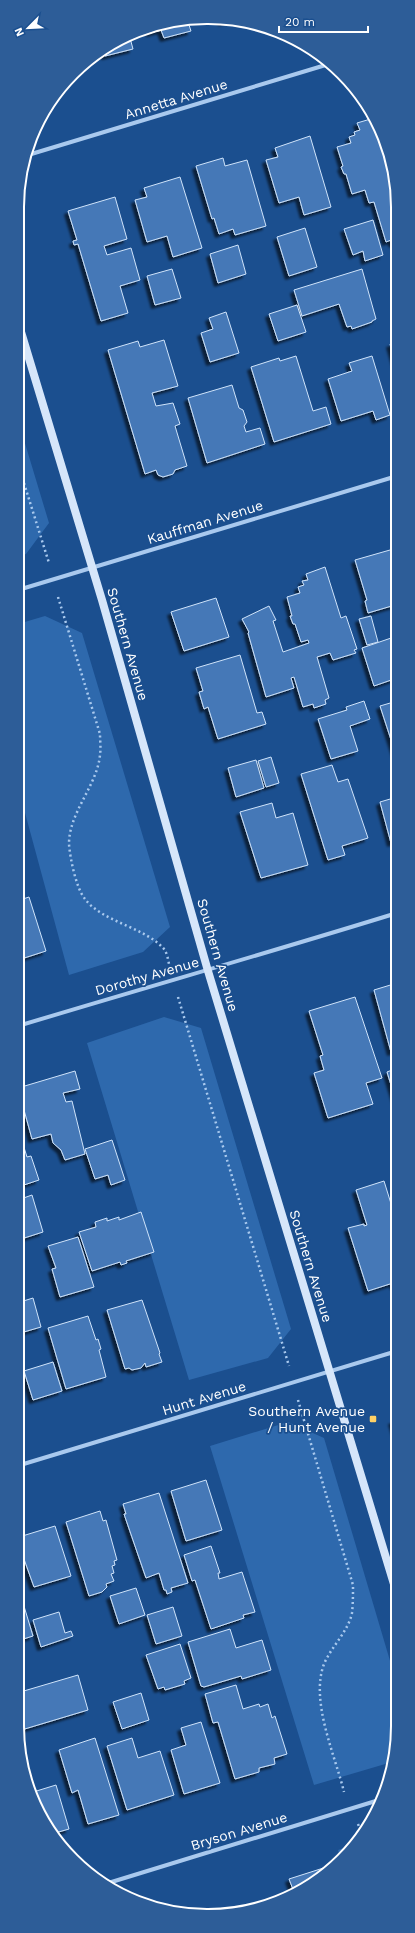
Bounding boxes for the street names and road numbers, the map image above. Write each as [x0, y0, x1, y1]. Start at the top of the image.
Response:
street label: Annetta Avenue [123, 76, 229, 122]
street label: Kauffman Avenue [145, 497, 265, 547]
street label: Southern Avenue [104, 586, 152, 702]
street label: Southern Avenue [194, 897, 242, 1013]
street label: Dorothy Avenue [93, 954, 201, 998]
street label: Southern Avenue [286, 1208, 336, 1324]
street label: Hunt Avenue [160, 1378, 248, 1418]
street label: Bryson Avenue [189, 1809, 289, 1853]

